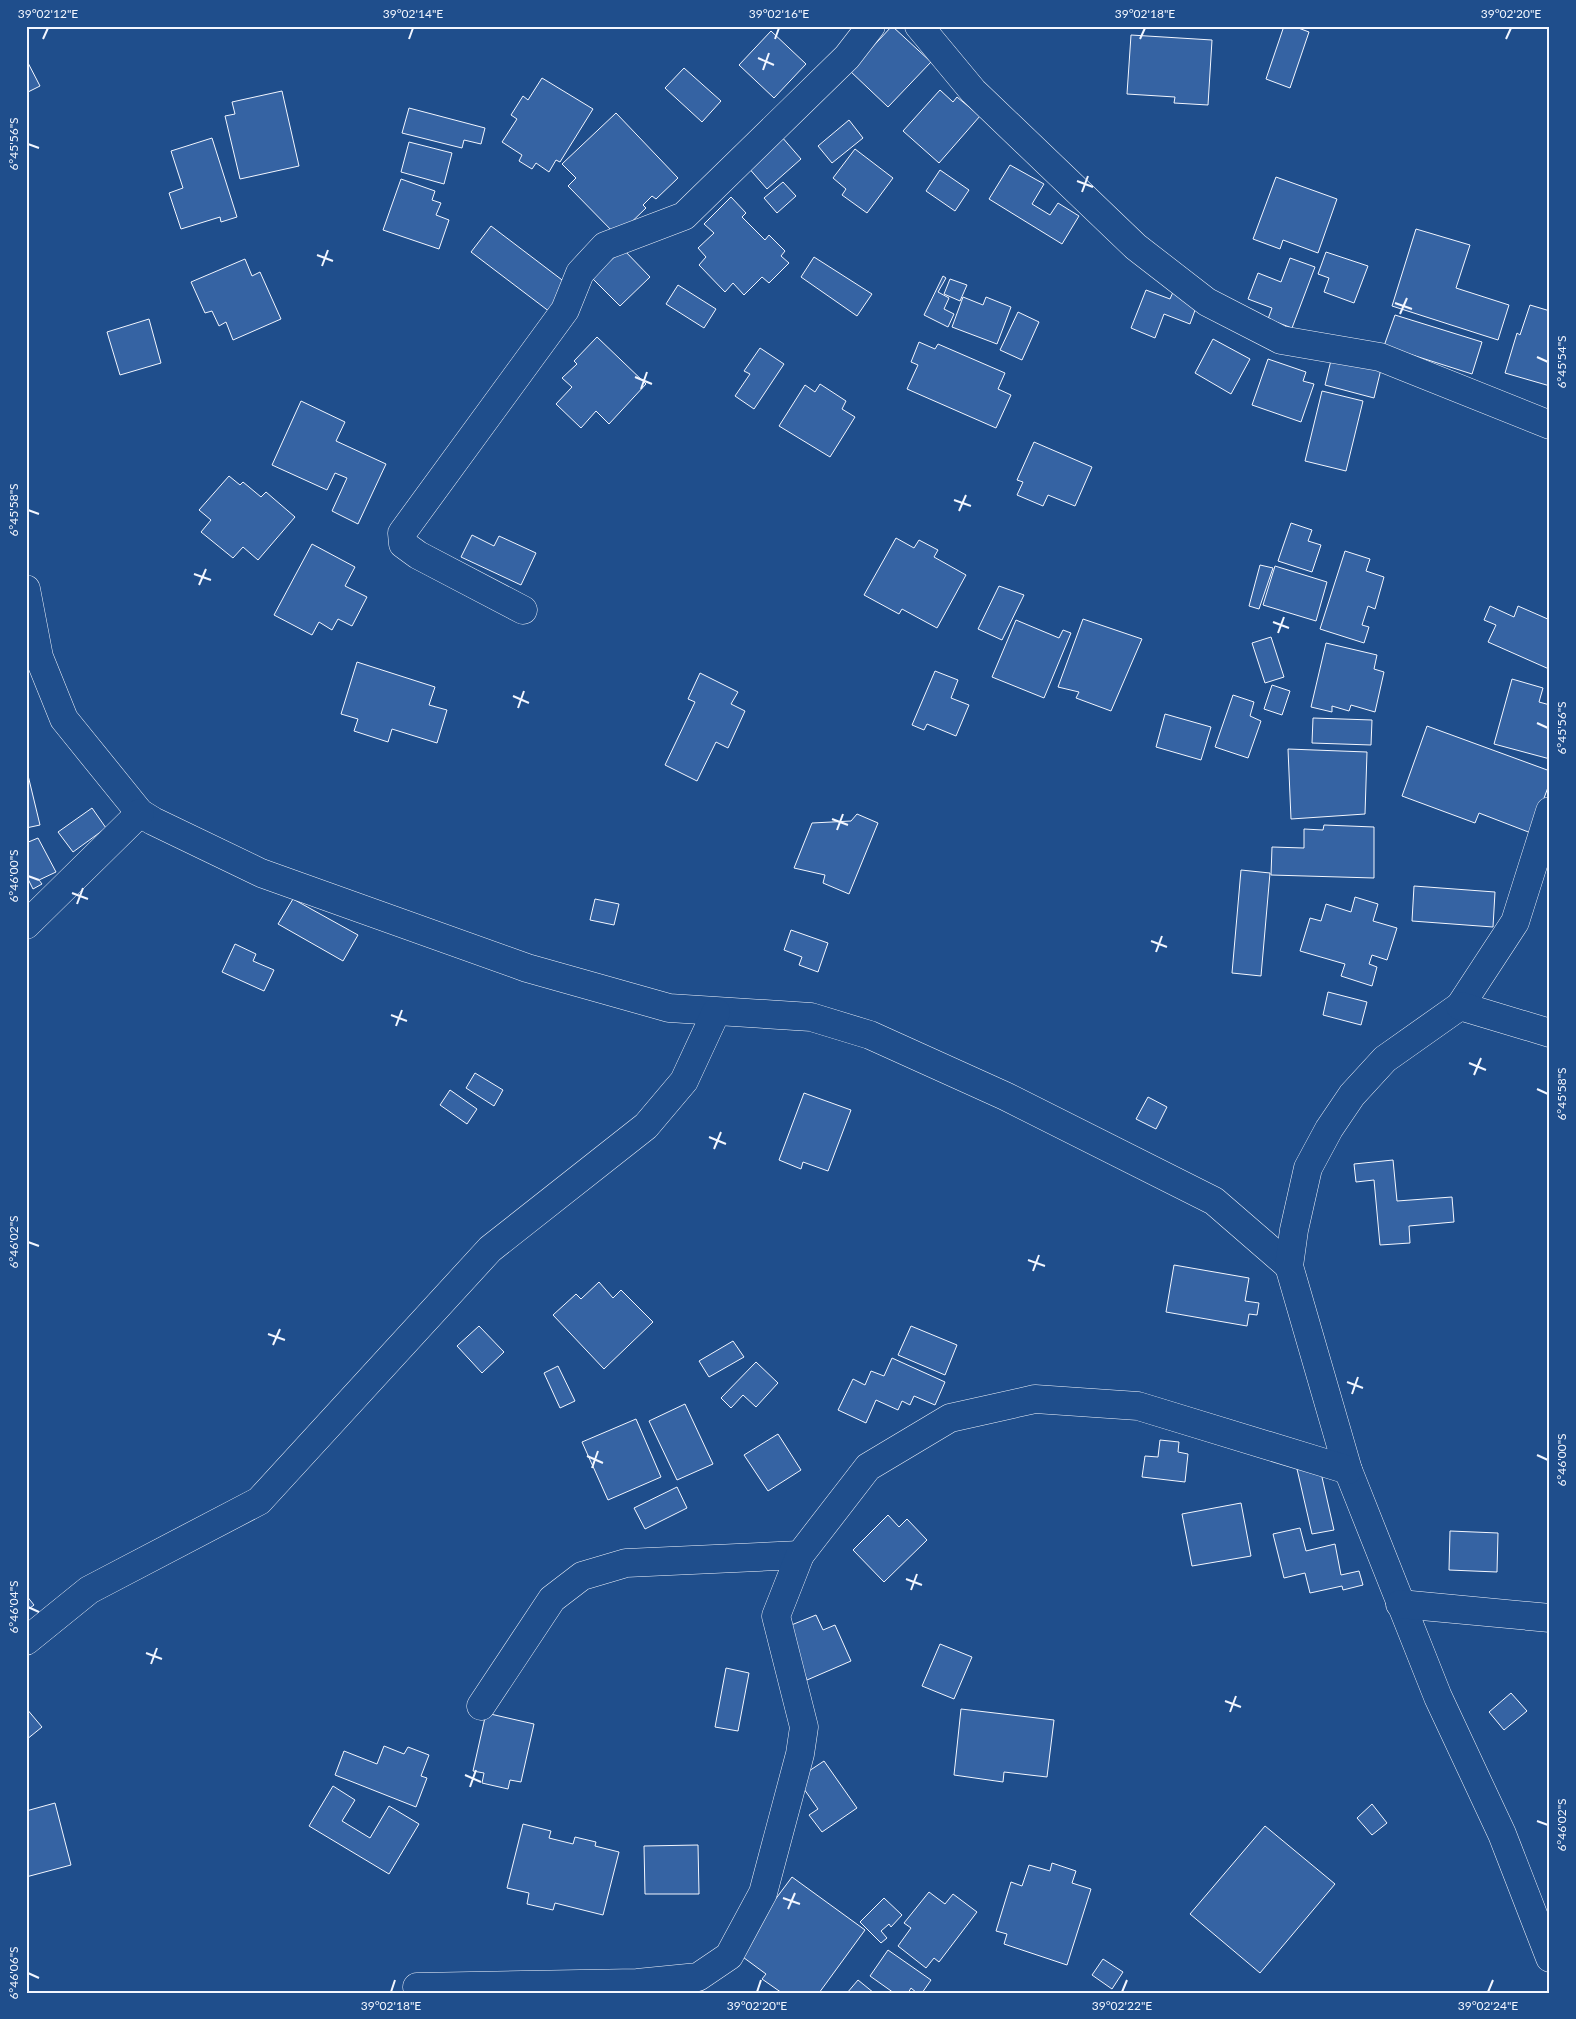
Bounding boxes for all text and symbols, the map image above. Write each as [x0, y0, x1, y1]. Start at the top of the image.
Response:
text: 39°02'12"E [18, 6, 78, 21]
text: 39°02'14"E [383, 6, 443, 21]
text: 39°02'16"E [749, 6, 809, 21]
text: 39°02'18"E [1115, 6, 1175, 21]
text: 39°02'20"E [1481, 6, 1541, 21]
text: 6°45'56"S [6, 117, 21, 171]
text: 6°45'54"S [1554, 335, 1569, 389]
text: 6°45'58"S [6, 483, 21, 537]
text: 6°45'56"S [1554, 701, 1569, 755]
text: 6°46'00"S [6, 849, 21, 903]
text: 6°45'58"S [1554, 1067, 1569, 1121]
text: 6°46'02"S [6, 1215, 21, 1269]
text: 6°46'00"S [1554, 1433, 1569, 1487]
text: 6°46'04"S [6, 1580, 21, 1634]
text: 6°46'02"S [1554, 1798, 1569, 1852]
text: 6°46'06"S [6, 1946, 21, 2000]
text: 39°02'18"E [361, 1998, 421, 2013]
text: 39°02'20"E [727, 1998, 787, 2013]
text: 39°02'22"E [1092, 1998, 1152, 2013]
text: 39°02'24"E [1458, 1998, 1518, 2013]

